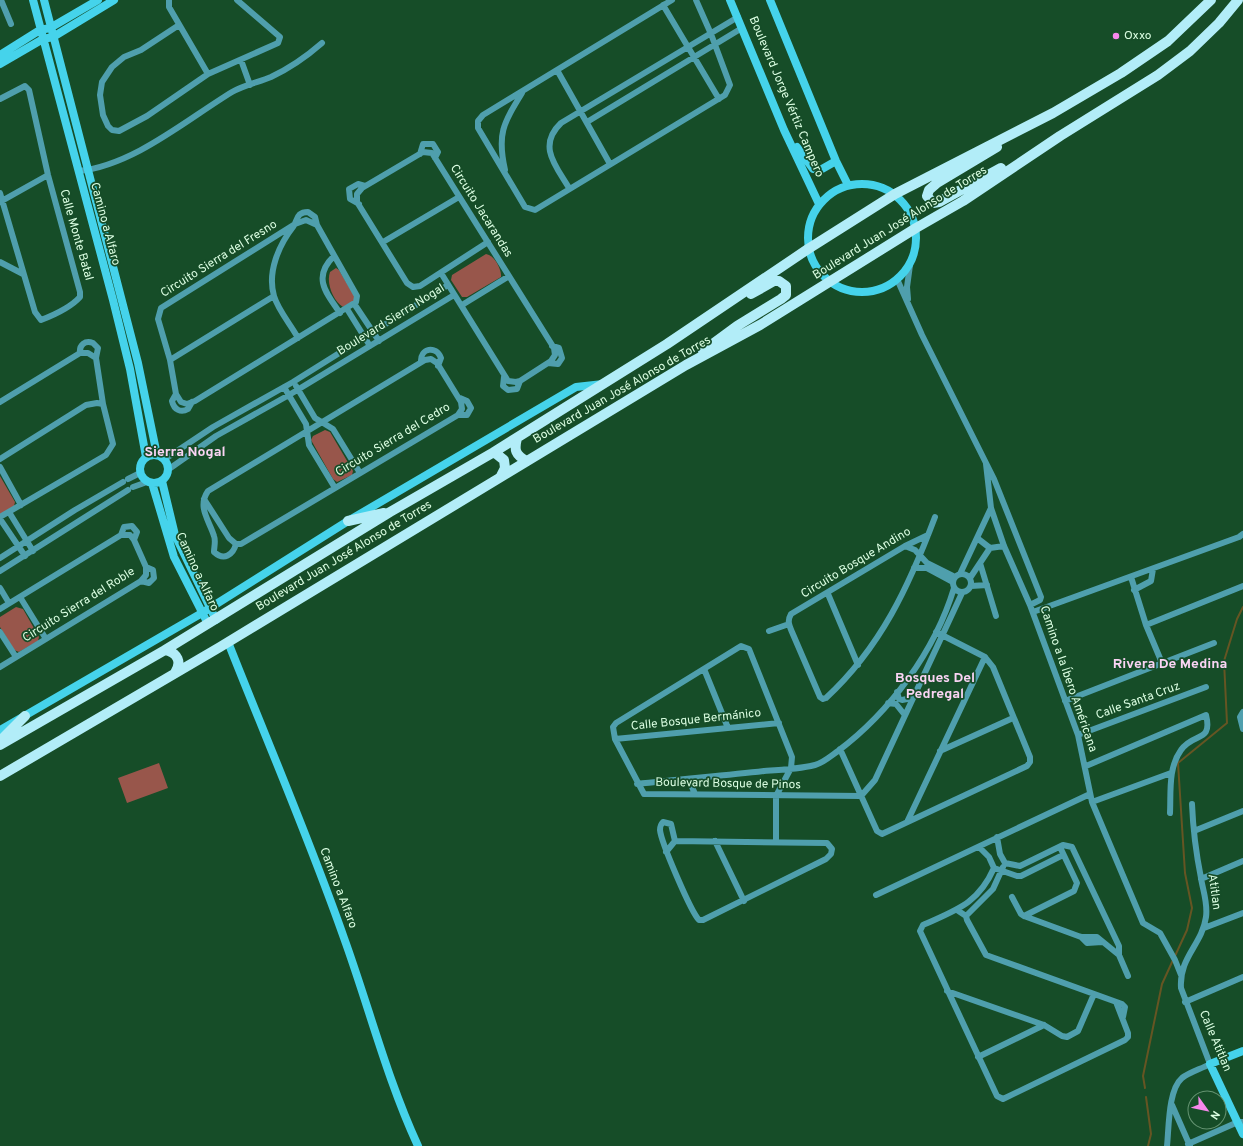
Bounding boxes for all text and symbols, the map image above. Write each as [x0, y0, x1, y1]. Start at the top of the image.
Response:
street label: Boulevard Jorge Vértiz Campero [745, 14, 827, 180]
place label: Oxxo [1124, 28, 1152, 44]
marker: Oxxo [1111, 31, 1121, 41]
street label: Circuito Jacarandas [446, 162, 516, 260]
street label: Boulevard Juan José Alonso de Torres [810, 163, 990, 283]
street label: Camino a Alfaro [86, 181, 124, 268]
street label: Calle Monte Batal [55, 188, 97, 282]
street label: Circuito Sierra del Fresno [158, 216, 281, 301]
street label: Boulevard Sierra Nogal [334, 280, 448, 360]
street label: Boulevard Juan José Alonso de Torres [530, 332, 714, 448]
street label: Circuito Sierra del Cedro [333, 399, 454, 481]
district label: Sierra Nogal [144, 444, 226, 461]
street label: Boulevard Juan José Alonso de Torres [253, 497, 435, 615]
street label: Circuito Bosque Andino [798, 524, 914, 602]
street label: Camino a Alfaro [172, 530, 222, 614]
street label: Circuito Sierra del Roble [20, 564, 138, 646]
street label: Camino a la Íbero Américana [1035, 604, 1101, 754]
district label: Rivera De Medina [1113, 656, 1227, 673]
district label: Bosques Del Pedregal [895, 670, 975, 703]
street label: Calle Santa Cruz [1094, 678, 1182, 724]
street label: Calle Bosque Bermánico [630, 705, 762, 735]
street label: Boulevard Bosque de Pinos [655, 775, 801, 793]
street label: Camino a Alfaro [315, 845, 361, 931]
street label: Atitlan [1204, 873, 1224, 911]
street label: Calle Atitlan [1195, 1008, 1235, 1074]
north arrow [1187, 1090, 1227, 1130]
text: N [1207, 1108, 1223, 1122]

